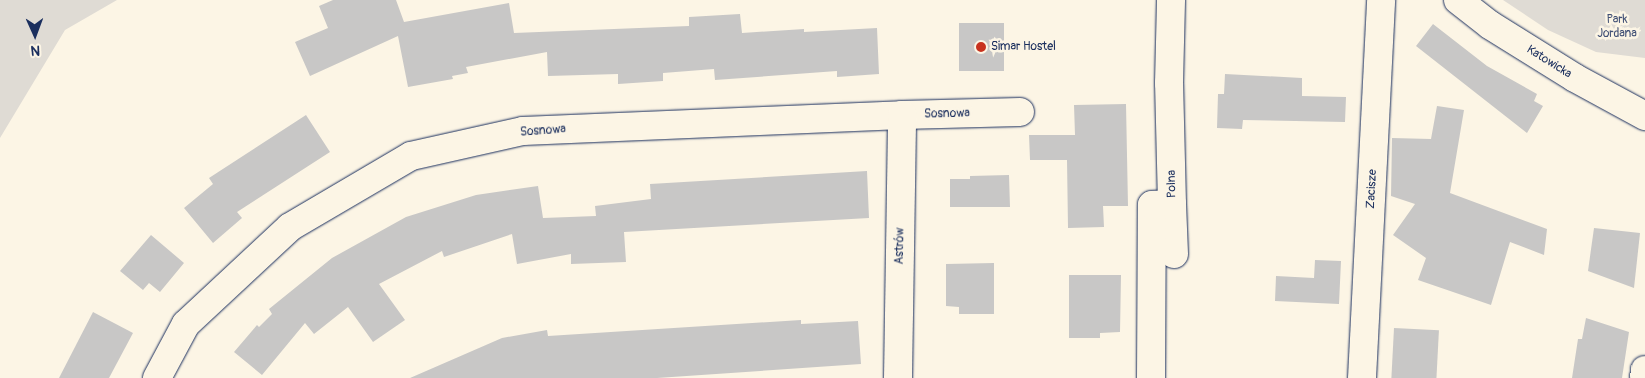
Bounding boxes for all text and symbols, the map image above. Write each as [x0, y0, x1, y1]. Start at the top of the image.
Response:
north arrow [10, 10, 60, 60]
park label: Park Jordana [1597, 13, 1637, 41]
place label: Simar Hostel [991, 40, 1056, 54]
marker: Simar Hostel [975, 41, 987, 53]
text: N [31, 42, 41, 59]
street label: Katowicka [1524, 43, 1574, 81]
street label: Sosnowa [924, 106, 970, 122]
street label: Sosnowa [520, 122, 566, 140]
street label: Zacisze [1364, 169, 1380, 209]
street label: Polna [1165, 170, 1179, 198]
street label: Astrów [892, 227, 908, 265]

